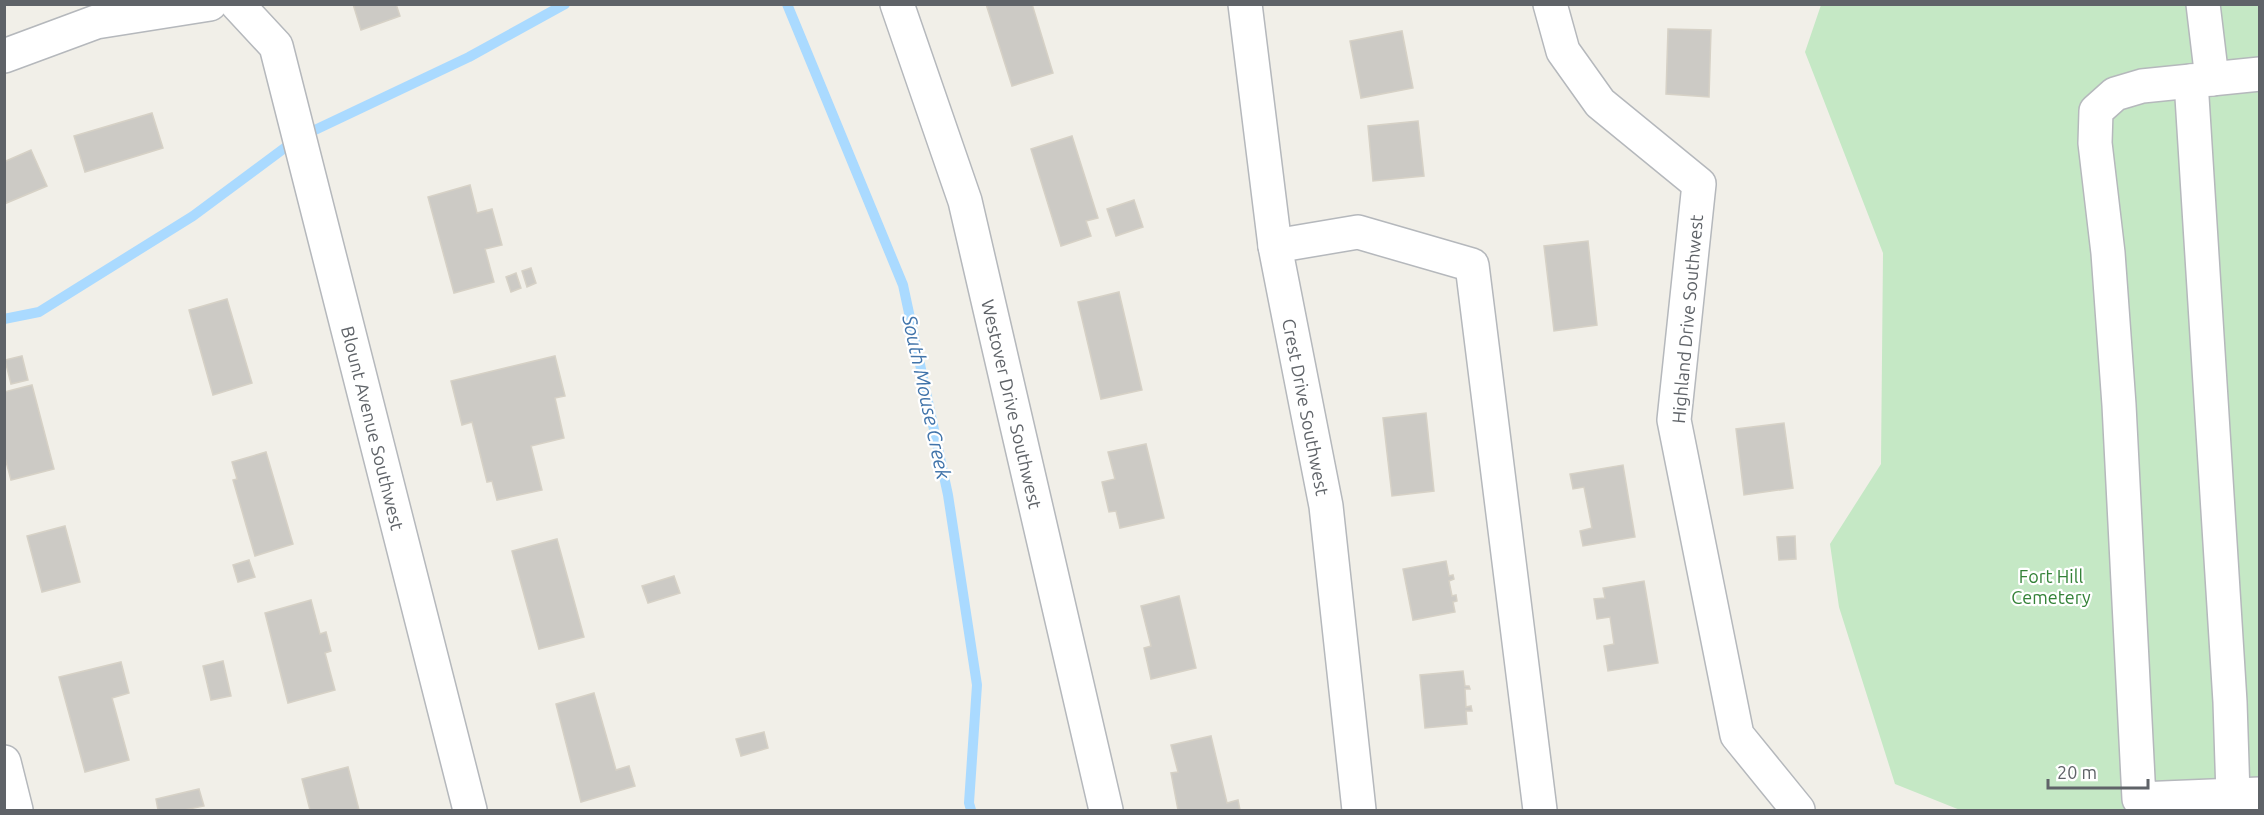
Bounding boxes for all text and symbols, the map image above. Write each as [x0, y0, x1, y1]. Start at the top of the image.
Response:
street label: Highland Drive Southwest [1668, 214, 1706, 424]
street label: Westover Drive Southwest [978, 297, 1046, 511]
water label: South Mouse Creek [898, 312, 956, 482]
street label: Crest Drive Southwest [1279, 317, 1333, 497]
street label: Blount Avenue Southwest [338, 324, 408, 532]
park label: Fort Hill Cemetery [2011, 566, 2091, 607]
scale bar [2048, 752, 2148, 790]
text: 20 m [2057, 762, 2097, 782]

